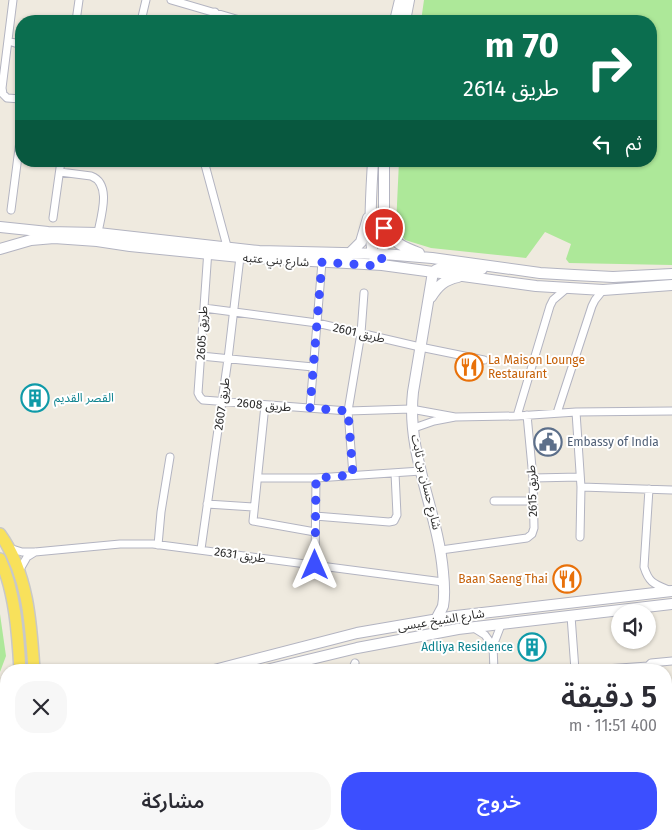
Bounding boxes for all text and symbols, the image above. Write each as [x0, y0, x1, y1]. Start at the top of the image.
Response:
text: 70 m [485, 24, 559, 66]
icon: right [577, 35, 642, 100]
text: طريق 2614 [463, 75, 559, 102]
icon: left [588, 130, 616, 158]
text: ثم [626, 132, 642, 155]
pin [363, 207, 405, 249]
icon: arrive [370, 214, 398, 242]
street label: شارع بني عتبه [242, 251, 310, 272]
street label: طريق 2605 [194, 306, 211, 360]
street label: طريق 2601 [331, 320, 386, 347]
restaurant icon: La Maison Lounge Restaurant [454, 352, 484, 382]
place label: La Maison Lounge Restaurant [488, 353, 585, 381]
street label: طريق 2607 [211, 377, 234, 431]
building icon: القصر القديم [20, 383, 50, 413]
place label: القصر القديم [54, 391, 114, 407]
street label: طريق 2608 [236, 396, 292, 415]
public building icon: Embassy of India [533, 427, 563, 457]
street label: شارع حسان بن ثابت [406, 433, 444, 531]
place label: Embassy of India [567, 435, 659, 449]
street label: طريق 2615 [524, 465, 541, 517]
position arrow [288, 538, 340, 590]
street label: طريق 2631 [213, 544, 267, 567]
restaurant icon: Baan Saeng Thai [552, 564, 582, 594]
place label: Baan Saeng Thai [458, 572, 548, 586]
map controls [611, 604, 656, 649]
button: sound [611, 604, 656, 649]
street label: شارع الشيخ عيسى [397, 606, 486, 636]
building icon: Adliya Residence [517, 632, 547, 662]
place label: Adliya Residence [421, 640, 513, 654]
text: 5 دقيقة [561, 679, 657, 715]
button: close [15, 681, 67, 733]
text: 400 m · 11:51 [569, 716, 657, 735]
button: مشاركة [15, 772, 331, 830]
button: خروج [341, 772, 657, 830]

